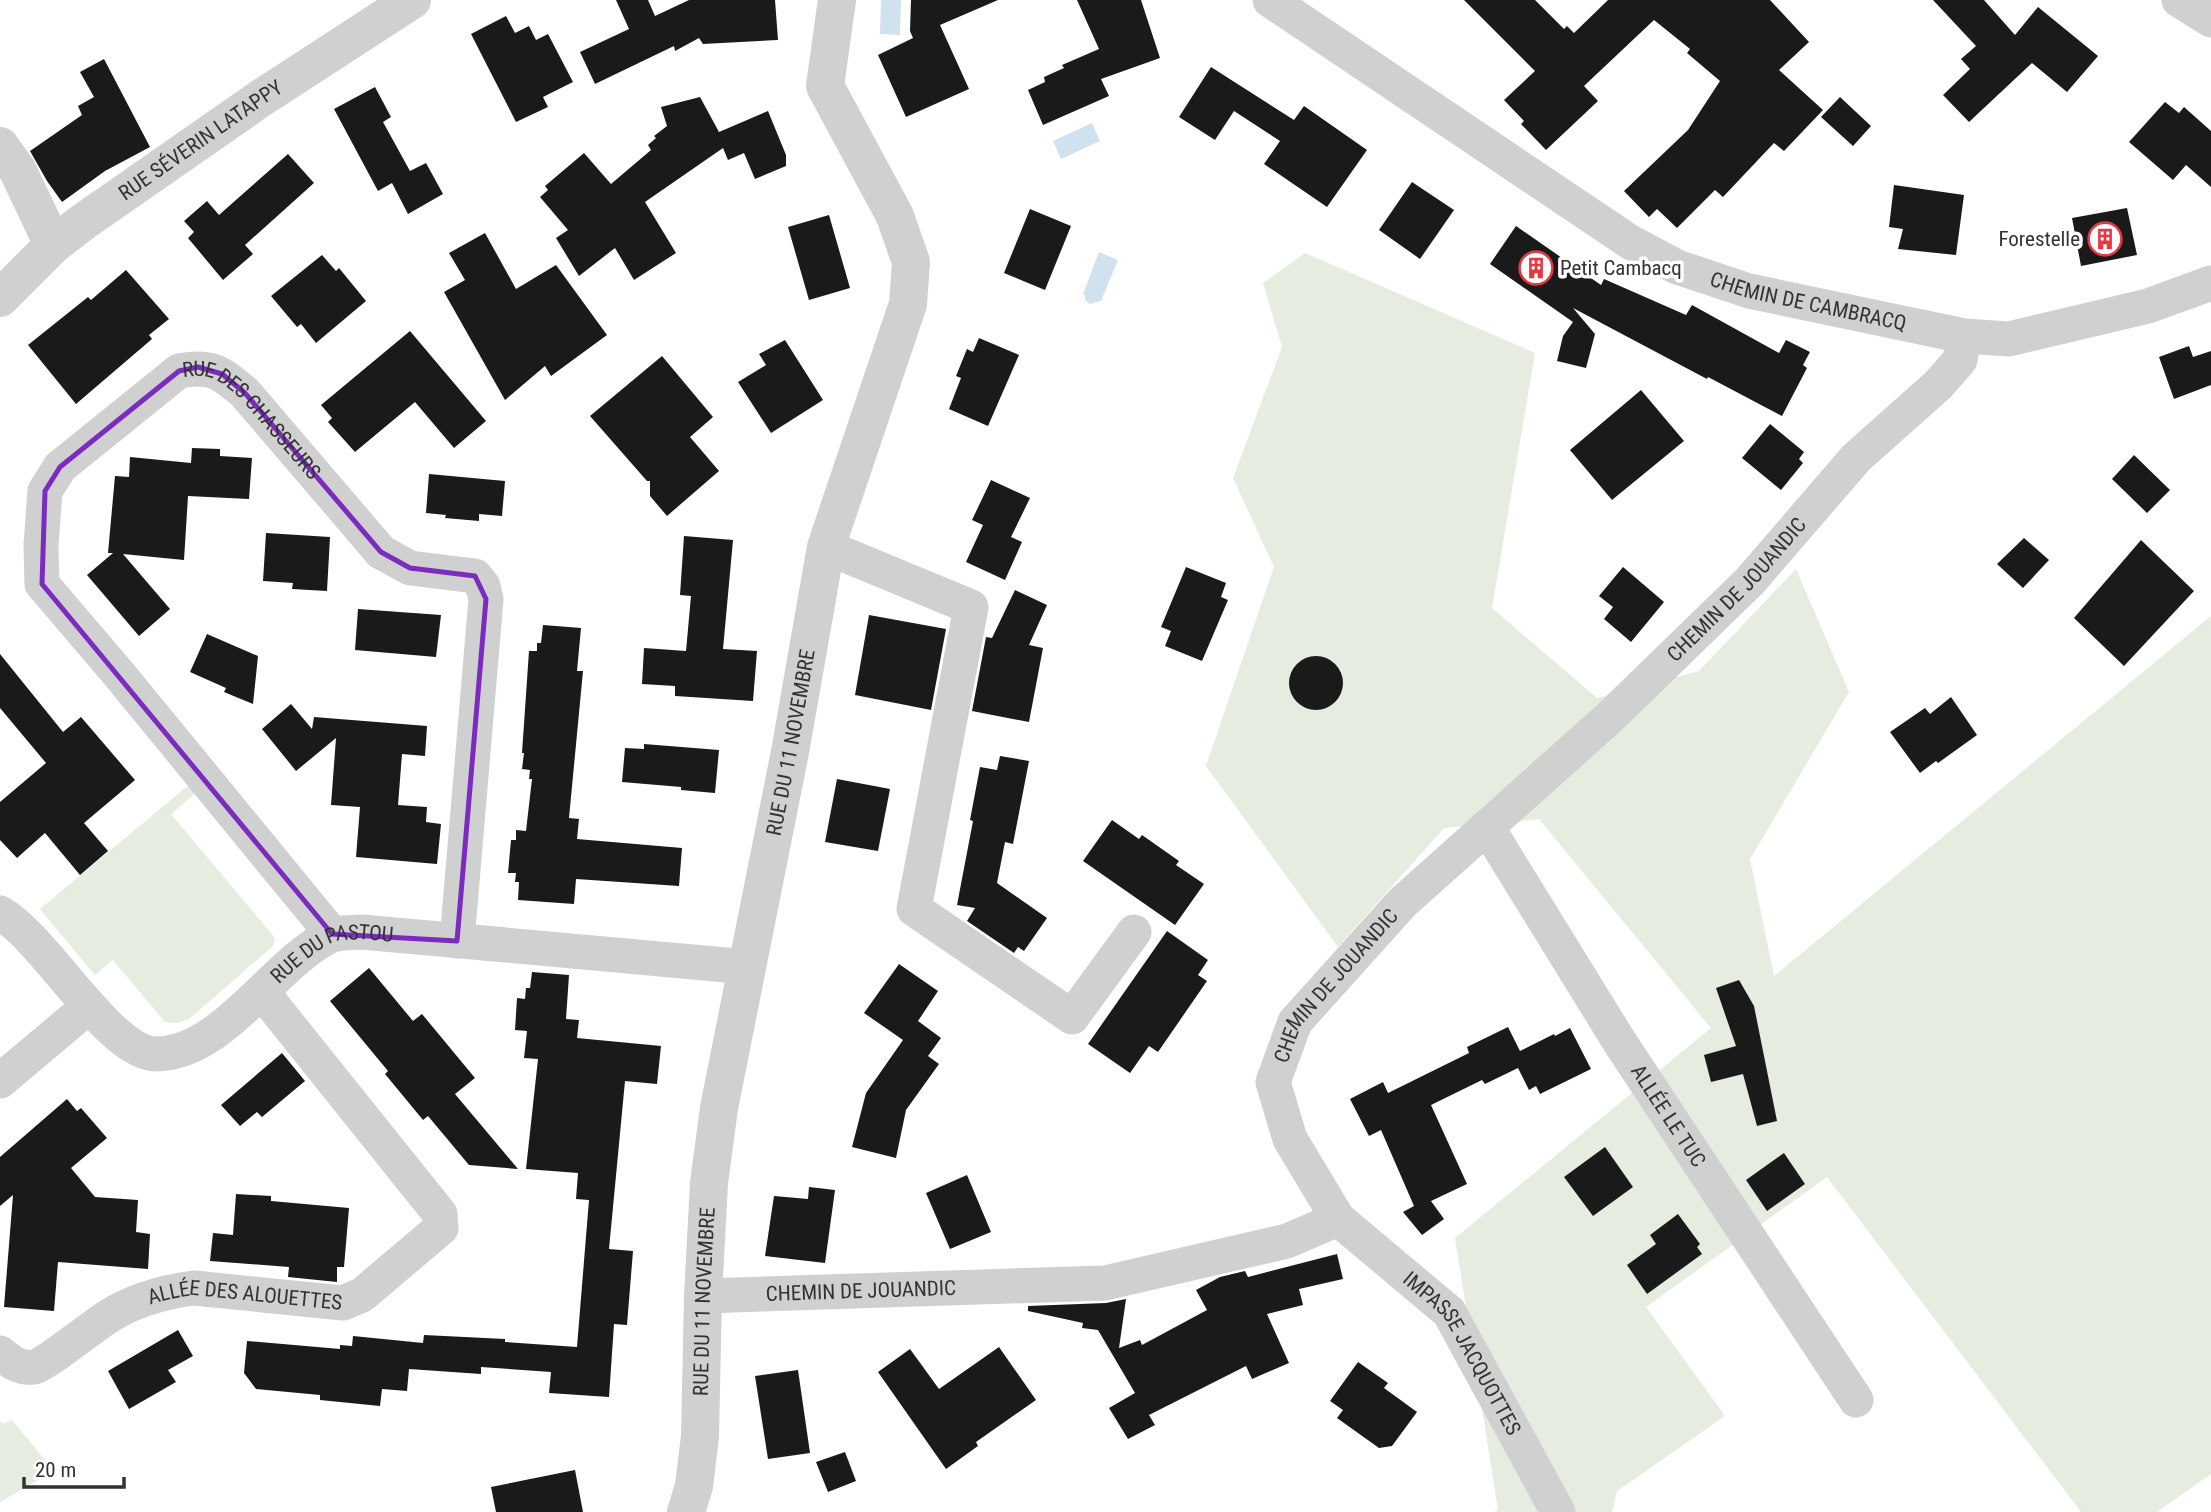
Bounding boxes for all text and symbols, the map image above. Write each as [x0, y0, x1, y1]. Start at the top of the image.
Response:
street label: RUE SÉVERIN LATAPPY [114, 75, 287, 205]
building icon: Forestelle [2086, 220, 2124, 258]
place label: Forestelle [1998, 227, 2080, 251]
building icon: Petit Cambacq [1517, 249, 1555, 287]
place label: Petit Cambacq [1560, 256, 1682, 280]
street label: CHEMIN DE CAMBRACQ [1707, 267, 1908, 336]
street label: RUE DES CHASSEURS [181, 357, 325, 484]
street label: CHEMIN DE JOUANDIC [1662, 513, 1811, 667]
street label: RUE DU 11 NOVEMBRE [762, 647, 820, 838]
street label: CHEMIN DE JOUANDIC [1269, 904, 1403, 1066]
street label: RUE DU PASTOU [266, 920, 395, 988]
street label: ALLÉE LE TUC [1626, 1060, 1711, 1171]
street label: RUE DU 11 NOVEMBRE [689, 1207, 720, 1396]
street label: IMPASSE JACQUOTTES [1398, 1267, 1526, 1439]
street label: ALLÉE DES ALOUETTES [145, 1276, 343, 1315]
street label: CHEMIN DE JOUANDIC [765, 1276, 956, 1306]
scale bar [24, 1446, 124, 1490]
text: 20 m [35, 1458, 76, 1482]

